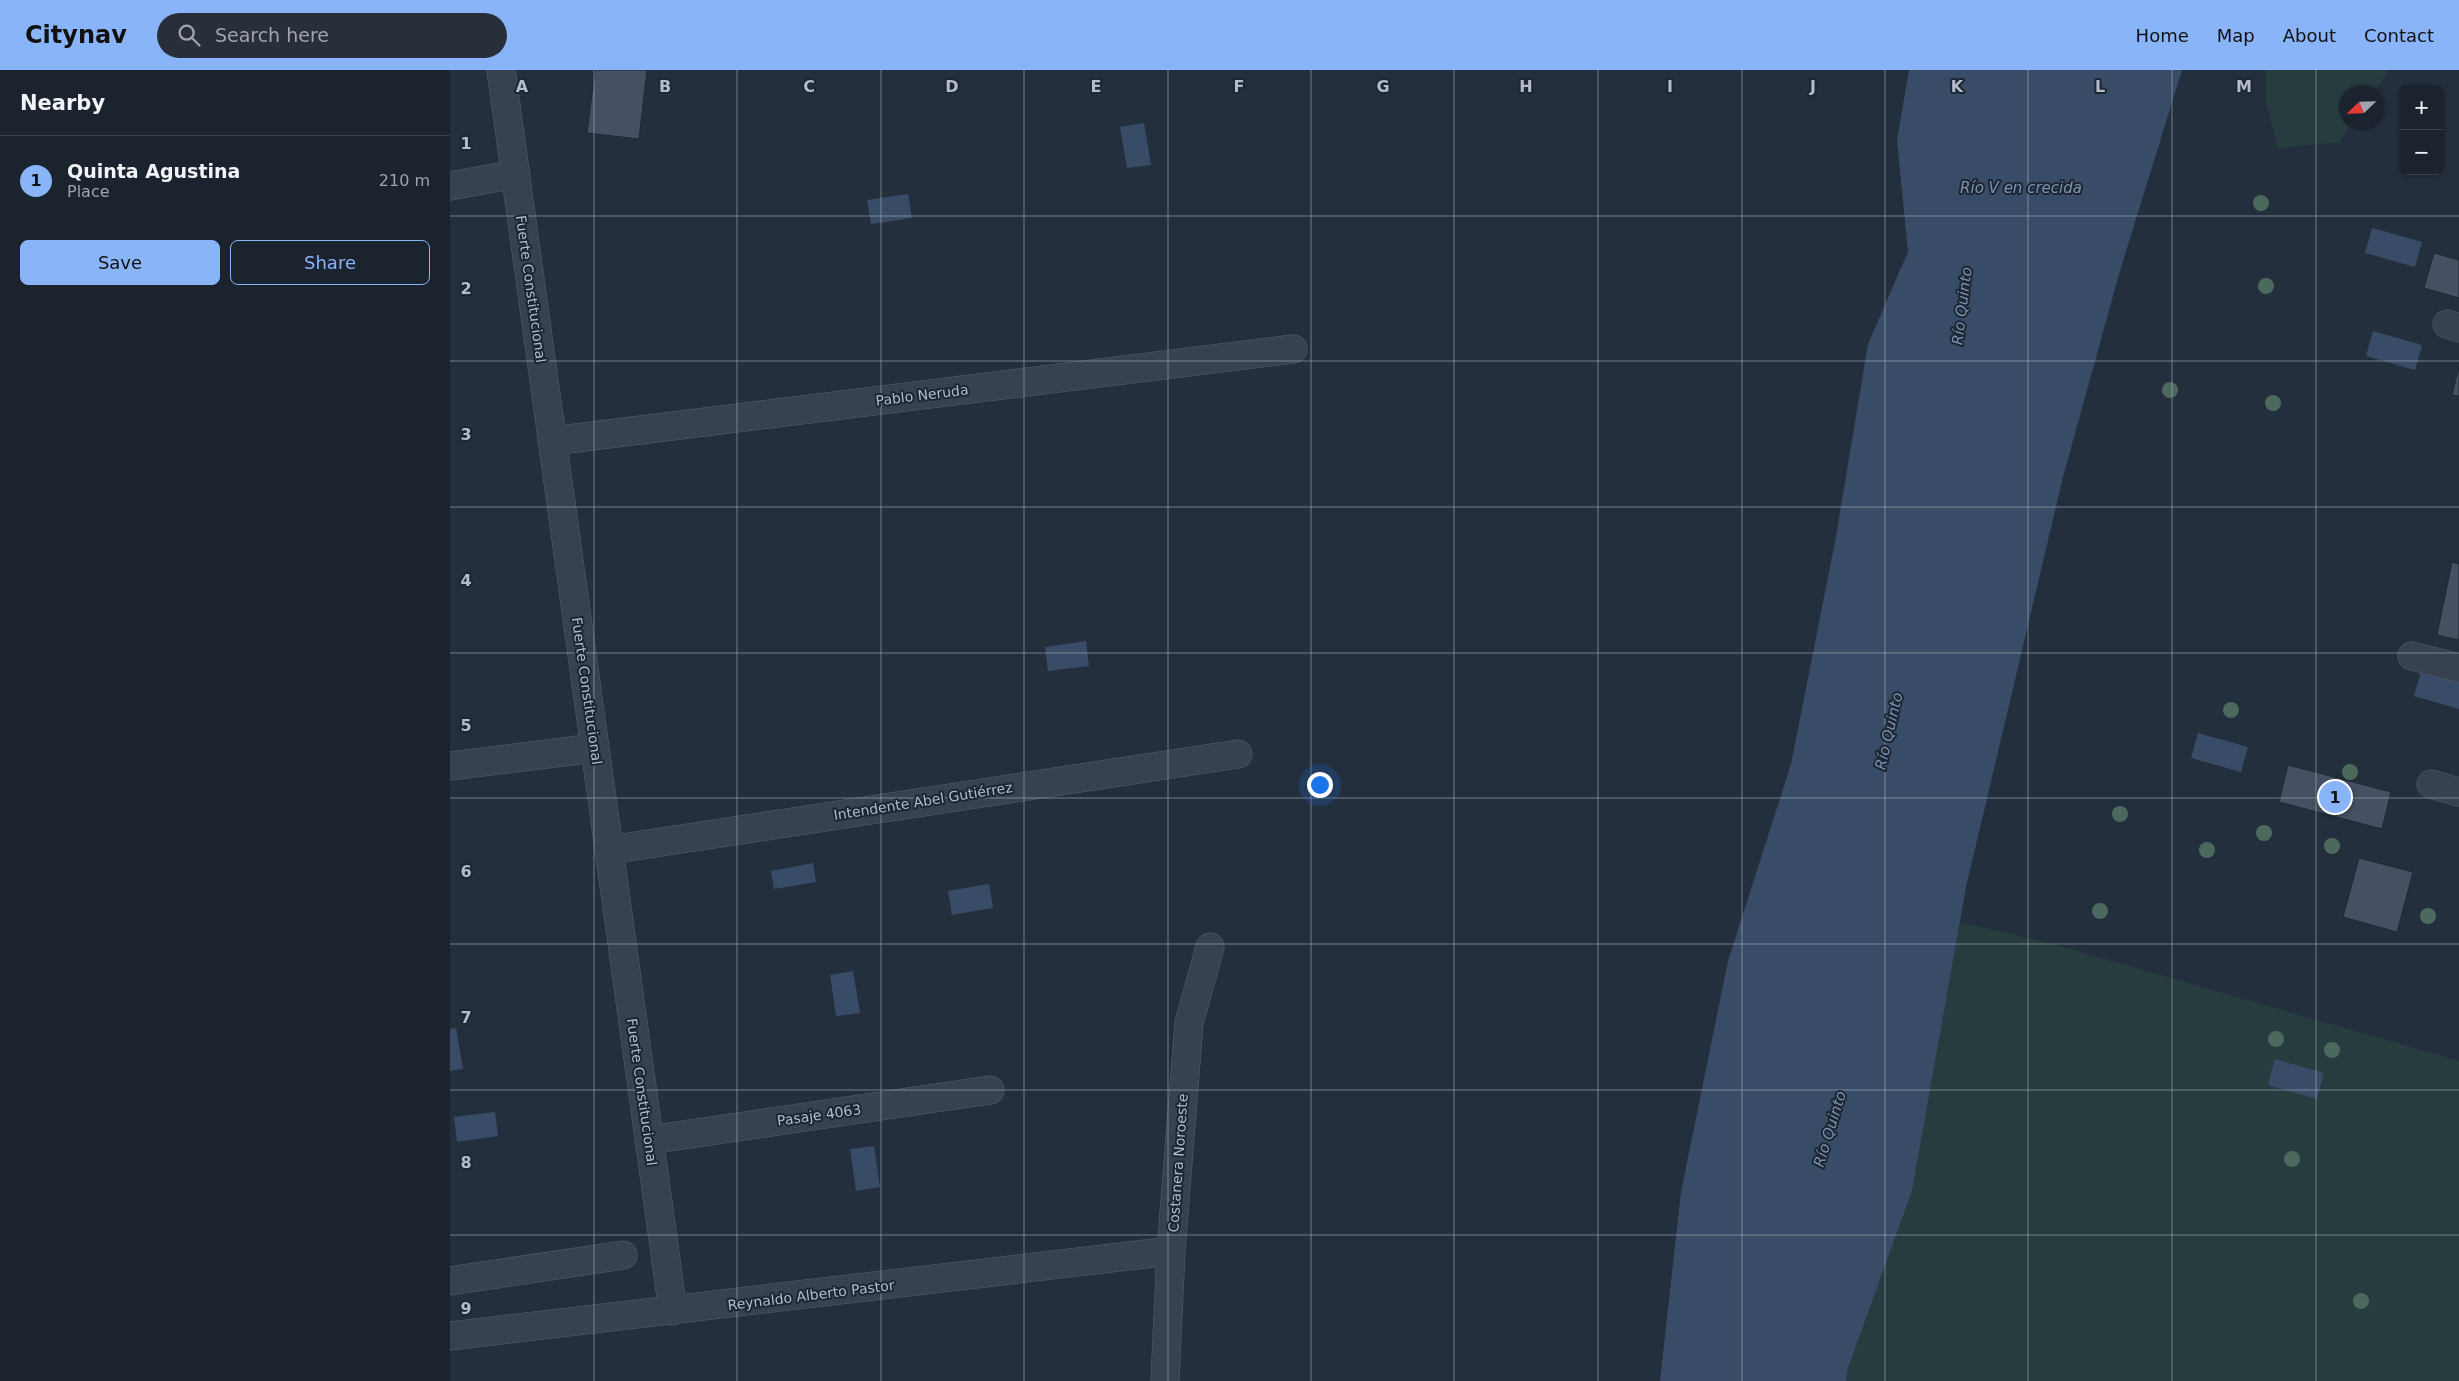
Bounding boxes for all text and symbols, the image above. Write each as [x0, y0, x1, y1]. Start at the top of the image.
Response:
search box [157, 13, 507, 58]
text: Citynav [25, 21, 127, 49]
icon: search [175, 21, 203, 49]
text: Search here [215, 24, 329, 46]
text: Home [2136, 25, 2189, 46]
text: Map [2217, 25, 2255, 46]
text: About [2283, 25, 2336, 46]
text: Contact [2364, 25, 2434, 46]
text: A [516, 77, 529, 96]
text: B [659, 77, 671, 96]
text: C [803, 77, 815, 96]
text: D [945, 77, 959, 96]
text: E [1091, 77, 1101, 96]
text: F [1234, 77, 1244, 96]
text: G [1376, 77, 1390, 96]
text: H [1519, 77, 1533, 96]
text: I [1667, 77, 1673, 96]
text: J [1809, 77, 1816, 96]
text: K [1951, 77, 1964, 96]
text: L [2095, 77, 2105, 96]
text: M [2236, 77, 2252, 96]
north arrow [2339, 85, 2384, 130]
map controls [2399, 85, 2444, 175]
button: + [2399, 85, 2444, 130]
text: Nearby [20, 91, 105, 115]
button: − [2399, 130, 2444, 175]
text: 1 [460, 134, 472, 153]
text: Quinta Agustina [67, 160, 240, 182]
text: 1 [30, 171, 42, 190]
text: 210 m [379, 171, 430, 190]
water label: Río V en crecida [1960, 179, 2082, 197]
text: Place [67, 182, 110, 201]
street label: Fuerte Constitucional [513, 214, 549, 364]
button: Save [20, 240, 220, 285]
button: Share [230, 240, 430, 285]
water label: Río Quinto [1948, 266, 1976, 346]
text: 2 [460, 279, 472, 298]
street label: Pablo Neruda [875, 381, 969, 409]
text: 3 [460, 425, 472, 444]
text: 4 [460, 571, 472, 590]
street label: Fuerte Constitucional [569, 616, 605, 766]
water label: Río Quinto [1871, 691, 1907, 771]
text: 5 [460, 716, 472, 735]
your location [1307, 772, 1333, 798]
pin: 1 [2319, 778, 2351, 816]
street label: Intendente Abel Gutiérrez [832, 779, 1014, 823]
text: 6 [460, 862, 472, 881]
text: 7 [460, 1008, 472, 1027]
street label: Fuerte Constitucional [624, 1017, 660, 1167]
water label: Río Quinto [1810, 1089, 1850, 1169]
street label: Costanera Noroeste [1165, 1093, 1191, 1233]
street label: Pasaje 4063 [776, 1101, 862, 1129]
text: 8 [460, 1153, 472, 1172]
street label: Reynaldo Alberto Pastor [727, 1277, 896, 1313]
text: 9 [460, 1299, 472, 1318]

